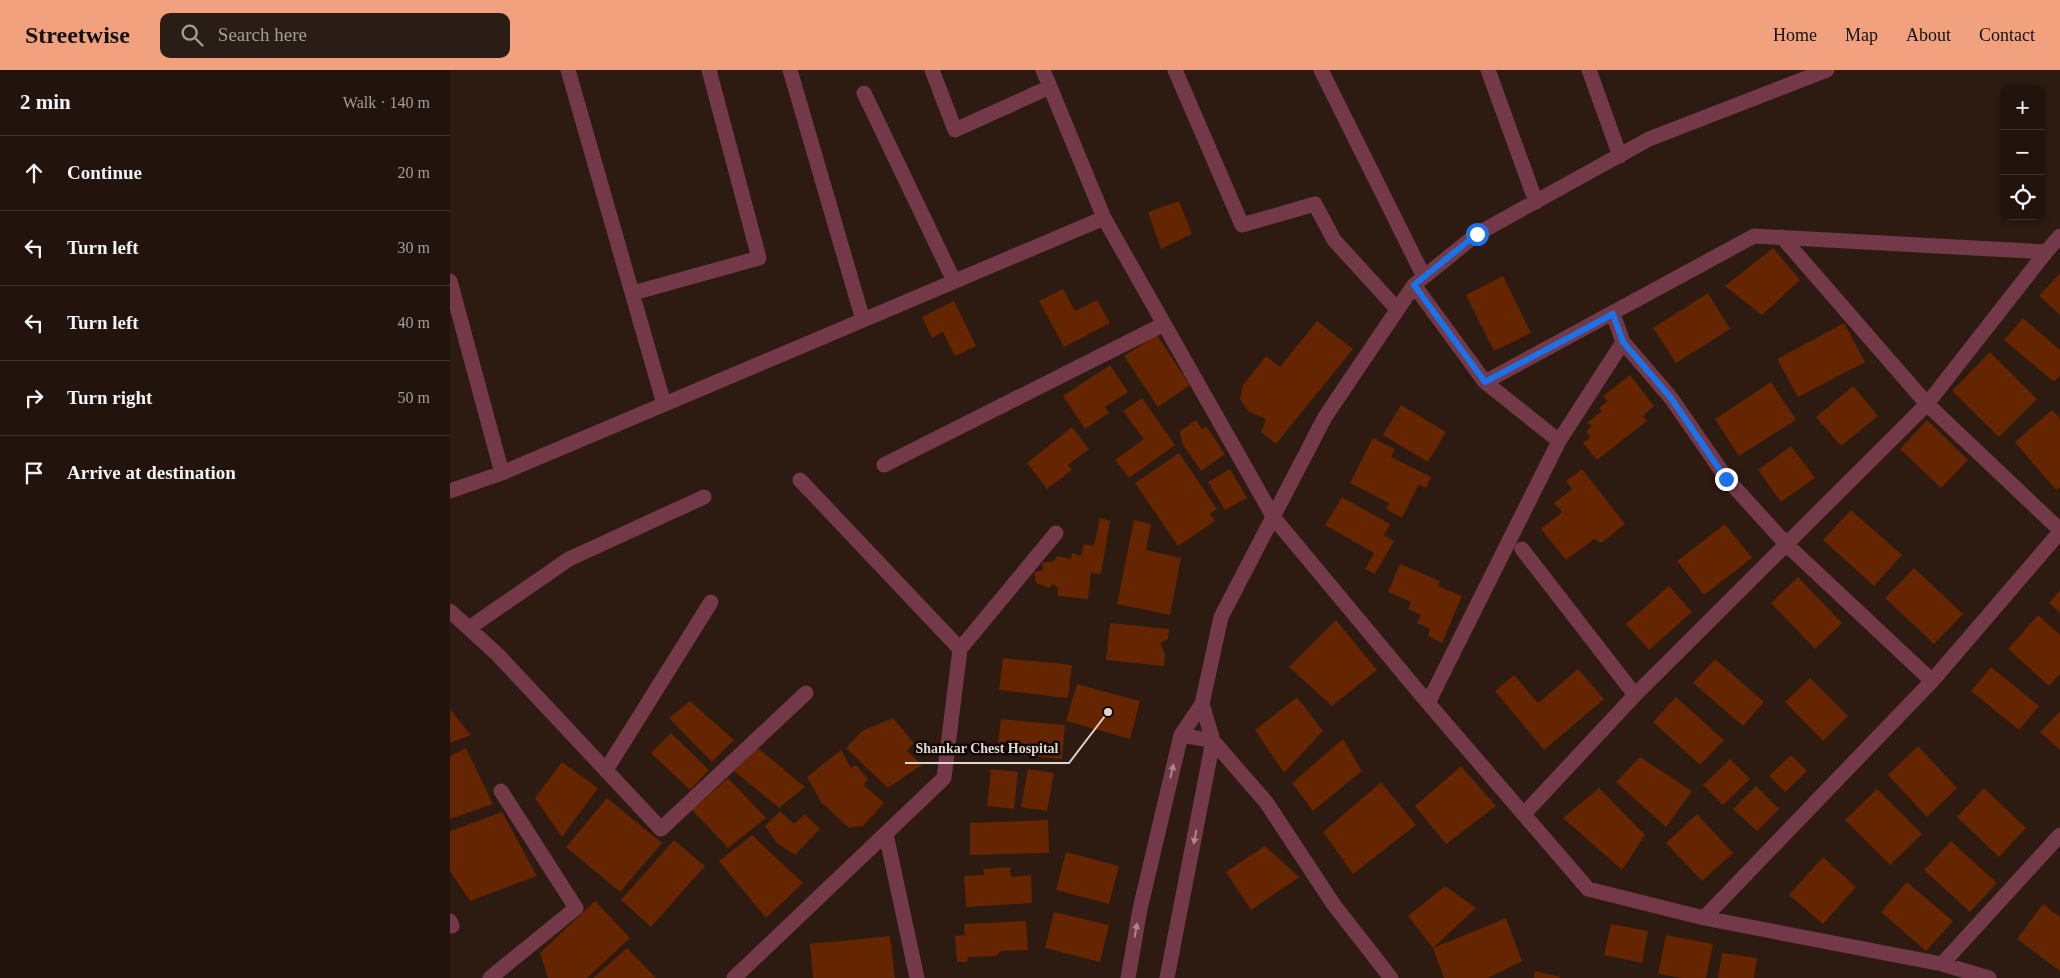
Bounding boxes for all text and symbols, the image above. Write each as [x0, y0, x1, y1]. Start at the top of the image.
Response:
search box [160, 13, 510, 58]
icon: search [178, 21, 206, 49]
text: Streetwise [25, 22, 130, 48]
text: Search here [218, 24, 307, 45]
text: Home [1773, 25, 1817, 45]
text: Map [1845, 25, 1878, 45]
text: About [1906, 25, 1951, 45]
text: Contact [1979, 25, 2035, 45]
map controls [2000, 85, 2045, 220]
button: + [2000, 85, 2045, 130]
text: 2 min [20, 90, 71, 114]
text: Walk · 140 m [343, 94, 430, 111]
button: − [2000, 130, 2045, 175]
icon: ahead [20, 159, 48, 187]
text: Continue [67, 162, 142, 183]
text: 20 m [398, 164, 430, 181]
button: locate [2000, 175, 2045, 220]
route start [1466, 223, 1489, 246]
icon: left [20, 234, 48, 262]
text: Turn left [67, 237, 139, 258]
text: 30 m [398, 239, 430, 256]
icon: left [20, 309, 48, 337]
text: Turn left [67, 312, 139, 333]
text: 40 m [398, 314, 430, 331]
icon: right [20, 384, 48, 412]
text: Turn right [67, 387, 152, 408]
text: 50 m [398, 389, 430, 406]
icon: arrive [20, 459, 48, 487]
text: Arrive at destination [67, 462, 236, 483]
route end [1715, 468, 1738, 491]
callout: Shankar Chest Hospital [905, 734, 1069, 763]
text: Shankar Chest Hospital [916, 741, 1059, 756]
one-way arrow [1168, 764, 1176, 779]
one-way arrow [1190, 830, 1198, 846]
one-way arrow [1133, 922, 1141, 938]

